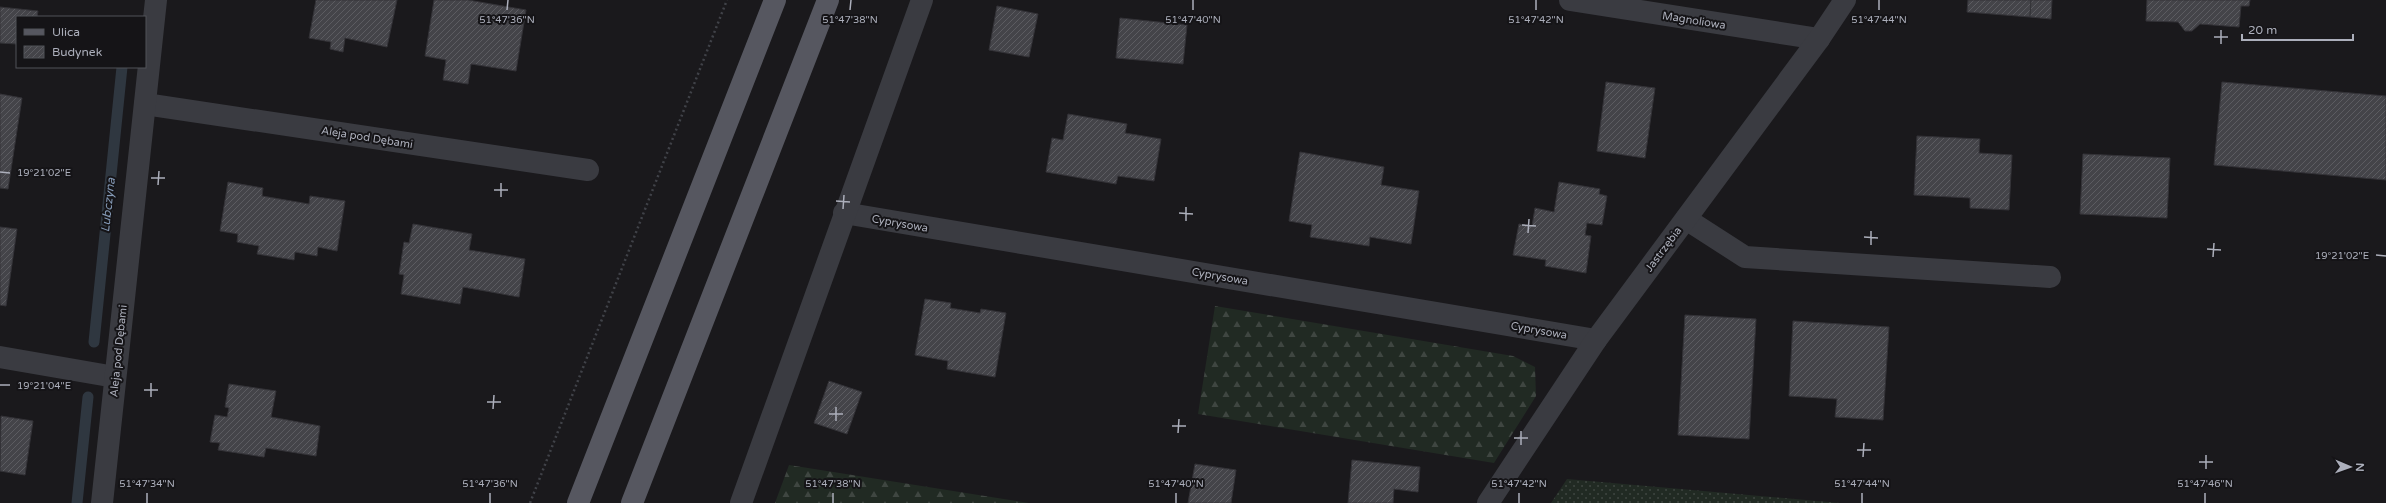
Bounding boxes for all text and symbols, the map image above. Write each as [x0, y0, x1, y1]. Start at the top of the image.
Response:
street label: Magnoliowa [1661, 9, 1727, 32]
text: 51°47'36"N [479, 14, 535, 26]
text: 51°47'38"N [822, 14, 878, 26]
text: 51°47'40"N [1165, 14, 1221, 26]
text: 51°47'42"N [1508, 14, 1564, 26]
text: 51°47'44"N [1851, 14, 1907, 26]
legend [16, 16, 146, 68]
scale bar [2242, 16, 2353, 42]
text: 20 m [2248, 23, 2277, 37]
text: Ulica [52, 25, 80, 39]
text: Budynek [52, 45, 103, 59]
street label: Aleja pod Dębami [320, 124, 414, 151]
text: 19°21'02"E [17, 167, 71, 179]
water label: Lubczyna [98, 177, 118, 233]
street label: Cyprysowa [871, 212, 929, 235]
street label: Jastrzębia [1642, 224, 1684, 274]
text: 19°21'02"E [2315, 250, 2369, 262]
street label: Cyprysowa [1191, 265, 1249, 288]
street label: Aleja pod Dębami [107, 304, 130, 398]
street label: Cyprysowa [1510, 319, 1568, 342]
text: 19°21'04"E [17, 380, 71, 392]
north arrow [2330, 447, 2370, 487]
text: N [2353, 463, 2366, 472]
text: 51°47'34"N [119, 478, 175, 490]
text: 51°47'36"N [462, 478, 518, 490]
text: 51°47'38"N [805, 478, 861, 490]
text: 51°47'40"N [1148, 478, 1204, 490]
text: 51°47'42"N [1491, 478, 1547, 490]
text: 51°47'44"N [1834, 478, 1890, 490]
text: 51°47'46"N [2177, 478, 2233, 490]

